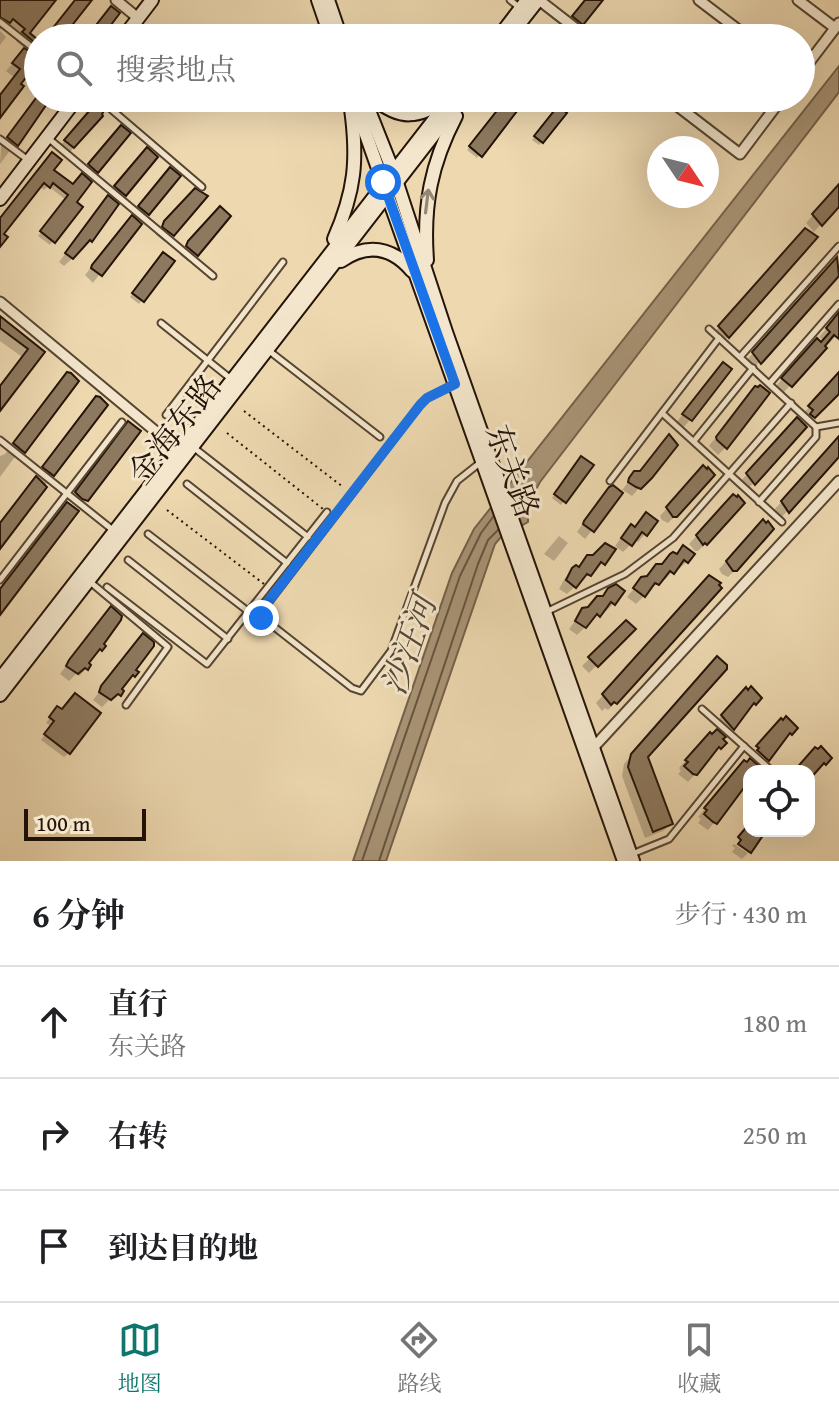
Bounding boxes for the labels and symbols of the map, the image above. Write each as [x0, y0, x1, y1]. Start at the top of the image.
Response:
north arrow [647, 136, 719, 208]
route start [365, 164, 401, 200]
one-way arrow [420, 189, 435, 214]
street label: 金海东路 [116, 364, 232, 494]
street label: 东关路 [474, 418, 552, 524]
water label: 沙汪河 [368, 583, 450, 701]
route end [243, 600, 279, 636]
scale bar [24, 805, 146, 841]

